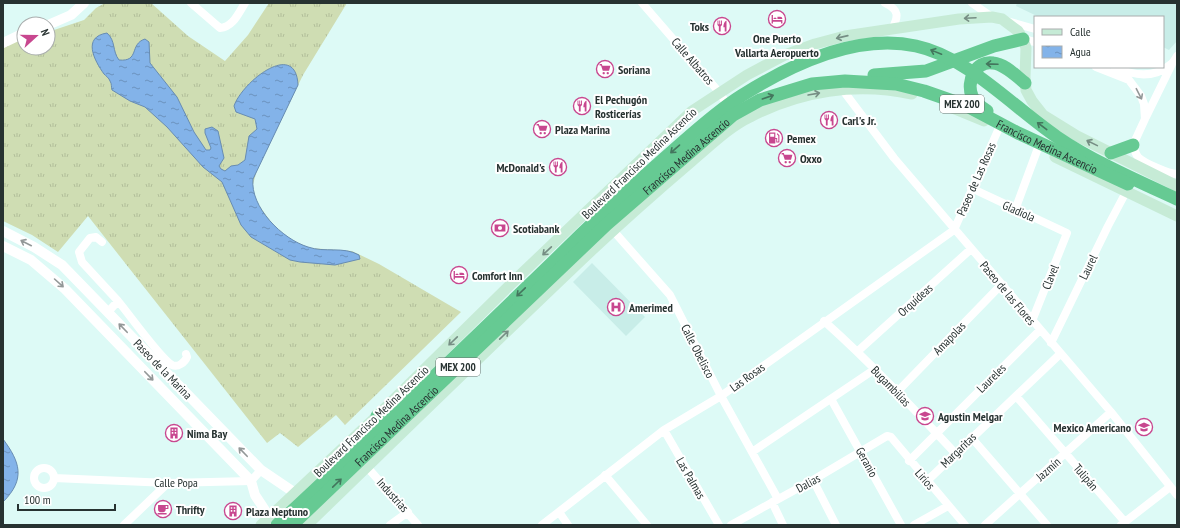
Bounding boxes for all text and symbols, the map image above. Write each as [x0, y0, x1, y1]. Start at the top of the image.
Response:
hotel icon: One Puerto Vallarta Aeropuerto [767, 9, 787, 29]
one-way arrow [964, 15, 977, 22]
north arrow [16, 16, 56, 56]
restaurant icon: Toks [712, 16, 732, 36]
legend [1034, 16, 1164, 68]
place label: Toks [690, 19, 709, 34]
text: Calle [1070, 24, 1091, 39]
text: N [38, 27, 53, 38]
place label: One Puerto Vallarta Aeropuerto [734, 31, 820, 60]
street label: Calle Albatros [669, 34, 717, 88]
one-way arrow [836, 34, 849, 42]
text: Agua [1070, 44, 1091, 59]
one-way arrow [931, 48, 943, 55]
supermarket icon: Soriana [595, 59, 615, 79]
one-way arrow [986, 60, 999, 68]
place label: Soriana [618, 62, 650, 77]
one-way arrow [1136, 88, 1144, 100]
one-way arrow [807, 89, 820, 97]
place label: El Pechugón Rosticerías [595, 92, 647, 121]
one-way arrow [762, 93, 774, 101]
road number: MEX 200 [940, 95, 984, 113]
restaurant icon: El Pechugón Rosticerías [572, 96, 592, 116]
street label: Boulevard Francisco Medina Ascencio [578, 104, 700, 222]
restaurant icon: Carl's Jr. [819, 110, 839, 130]
place label: Carl's Jr. [842, 113, 877, 128]
street label: Francisco Medina Ascencio [639, 114, 732, 197]
street label: Francisco Medina Ascencio [994, 116, 1100, 176]
supermarket icon: Plaza Marina [532, 119, 552, 139]
place label: Plaza Marina [555, 122, 610, 137]
one-way arrow [1037, 122, 1048, 131]
fuel station icon: Pemex [764, 128, 784, 148]
place label: Pemex [787, 131, 816, 146]
one-way arrow [1086, 139, 1098, 147]
street label: Paseo de Las Rosas [953, 140, 999, 218]
one-way arrow [669, 145, 680, 154]
supermarket icon: Oxxo [777, 148, 797, 168]
place label: Oxxo [800, 151, 823, 166]
restaurant icon: McDonald's [548, 157, 568, 177]
place label: McDonald's [496, 160, 545, 175]
street label: Gladiola [1000, 197, 1038, 225]
bank icon: Scotiabank [490, 218, 510, 238]
place label: Scotiabank [513, 221, 559, 236]
one-way arrow [20, 239, 32, 246]
one-way arrow [542, 246, 552, 255]
street label: Laurel [1076, 252, 1100, 282]
street label: Paseo de las Flores [977, 258, 1039, 328]
street label: Clavel [1038, 262, 1062, 292]
hotel icon: Comfort Inn [449, 265, 469, 285]
place label: Comfort Inn [472, 268, 522, 283]
one-way arrow [54, 278, 64, 287]
street label: Orquídeas [894, 280, 936, 320]
one-way arrow [516, 287, 526, 297]
hospital icon: Amerimed [606, 297, 626, 317]
place label: Amerimed [628, 300, 673, 315]
street label: Amapolas [930, 318, 968, 358]
street label: Calle Obelisco [678, 321, 718, 381]
one-way arrow [118, 323, 128, 333]
one-way arrow [499, 330, 509, 340]
street label: Paseo de la Marina [131, 336, 196, 402]
one-way arrow [448, 336, 458, 346]
road number: MEX 200 [436, 358, 480, 376]
street label: Las Rosas [727, 359, 767, 395]
street label: Laureles [973, 360, 1009, 396]
street label: Boulevard Francisco Medina Ascencio [311, 362, 431, 480]
street label: Bugambilias [868, 363, 914, 409]
one-way arrow [144, 371, 154, 381]
street label: Francisco Medina Ascencio [351, 383, 441, 469]
school or university icon: Agustin Melgar [915, 406, 935, 426]
place label: Agustin Melgar [937, 409, 1003, 424]
school or university icon: Mexico Americano [1134, 417, 1154, 437]
place label: Mexico Americano [1053, 420, 1132, 435]
building icon: Nima Bay [164, 423, 184, 443]
place label: Nima Bay [187, 426, 227, 441]
street label: Margaritas [937, 429, 979, 471]
street label: Geranio [853, 444, 881, 480]
one-way arrow [239, 447, 248, 457]
street label: Jazmín [1032, 454, 1063, 485]
street label: Las Palmas [673, 455, 709, 501]
street label: Tulipán [1070, 461, 1102, 493]
street label: Lirios [912, 466, 938, 492]
street label: Dalias [793, 470, 823, 496]
street label: Calle Popa [154, 475, 198, 490]
street label: Industrias [374, 475, 412, 515]
one-way arrow [332, 478, 342, 488]
scale bar [18, 486, 115, 512]
text: 100 m [24, 492, 51, 507]
cafe icon: Thrifty [153, 499, 173, 519]
building icon: Plaza Neptuno [223, 501, 243, 521]
place label: Thrifty [176, 502, 205, 517]
place label: Plaza Neptuno [246, 504, 309, 519]

